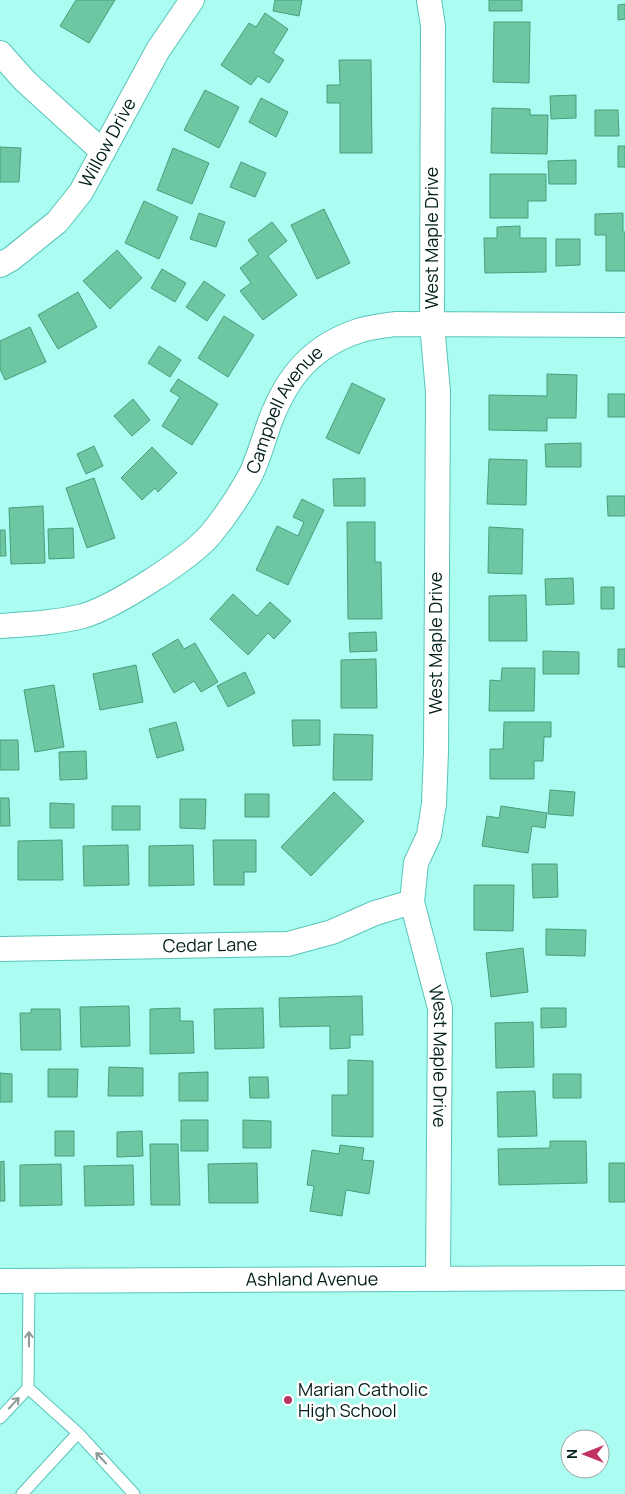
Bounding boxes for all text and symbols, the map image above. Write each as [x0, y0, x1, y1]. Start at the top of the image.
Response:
street label: Willow Drive [73, 93, 141, 191]
street label: West Maple Drive [419, 167, 443, 309]
street label: Campbell Avenue [240, 339, 327, 477]
street label: West Maple Drive [423, 572, 447, 714]
street label: Cedar Lane [162, 932, 257, 957]
street label: West Maple Drive [423, 982, 453, 1128]
street label: Ashland Avenue [246, 1266, 378, 1291]
one-way arrow [24, 1331, 34, 1348]
place label: Marian Catholic High School [298, 1377, 428, 1422]
marker: Marian Catholic High School [282, 1394, 294, 1406]
one-way arrow [8, 1396, 20, 1409]
north arrow [560, 1429, 610, 1479]
text: N [562, 1449, 581, 1459]
one-way arrow [95, 1452, 107, 1465]

